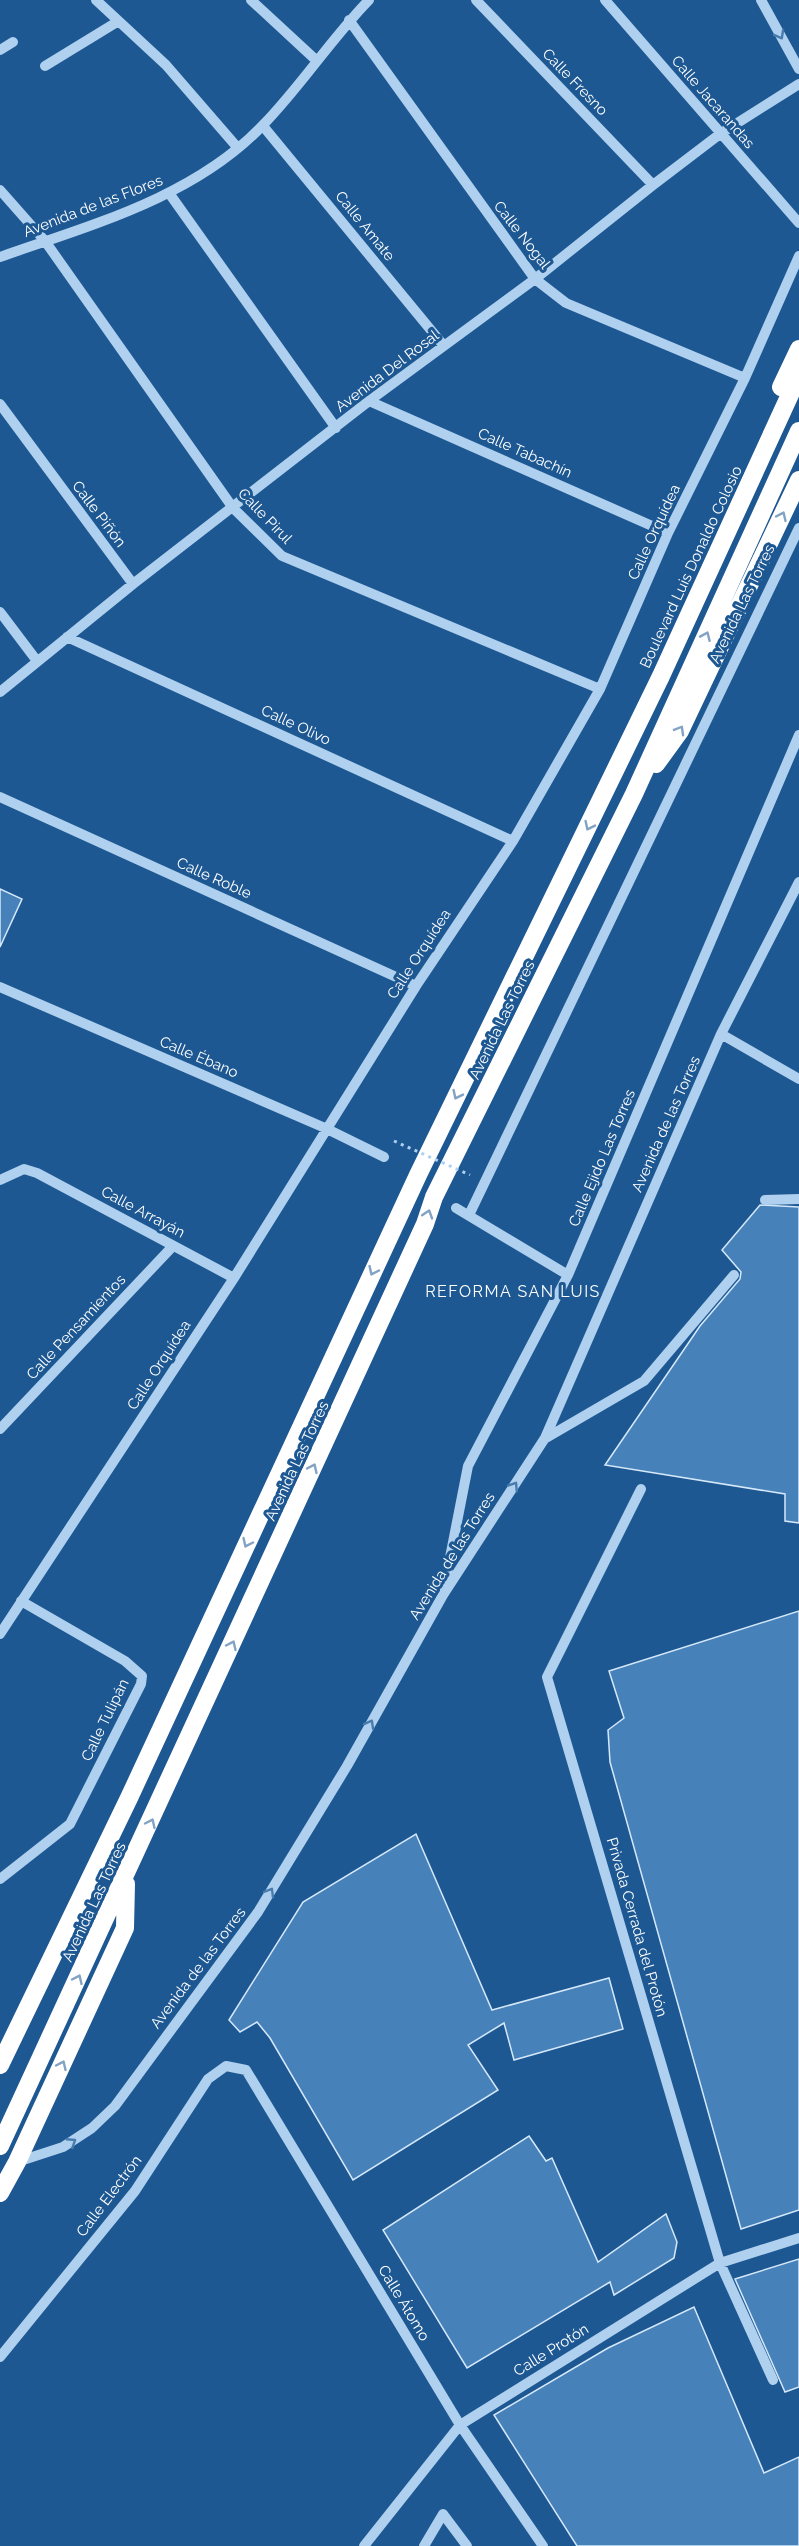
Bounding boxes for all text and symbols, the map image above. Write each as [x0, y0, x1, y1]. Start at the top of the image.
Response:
one-way arrow [773, 28, 784, 39]
street label: Calle Fresno [539, 45, 611, 119]
street label: Calle Jacarandas [668, 52, 758, 152]
street label: Avenida de las Flores [21, 171, 165, 241]
street label: Calle Amate [331, 187, 399, 265]
street label: Calle Nogal [490, 197, 555, 273]
street label: Avenida Del Rosal [332, 326, 443, 416]
street label: Calle Tabachín [475, 424, 575, 482]
street label: Boulevard Luis Donaldo Colosio [636, 463, 746, 671]
street label: Calle Piñón [68, 477, 130, 551]
street label: Calle Orquídea [624, 481, 684, 583]
street label: Calle Pirul [234, 485, 296, 548]
one-way arrow [775, 511, 787, 522]
street label: Avenida Las Torres [705, 542, 779, 666]
one-way arrow [698, 631, 710, 642]
street label: Calle Olivo [258, 701, 334, 749]
one-way arrow [673, 726, 684, 736]
one-way arrow [585, 819, 596, 830]
street label: Calle Roble [174, 854, 254, 903]
street label: Calle Orquídea [383, 906, 455, 1002]
street label: Avenida Las Torres [465, 958, 539, 1082]
street label: Calle Ébano [157, 1032, 241, 1082]
street label: Avenida de las Torres [628, 1053, 704, 1195]
street label: Calle Ejido Las Torres [565, 1087, 639, 1229]
one-way arrow [453, 1089, 464, 1100]
street label: Calle Arrayán [98, 1182, 188, 1242]
one-way arrow [421, 1209, 434, 1220]
one-way arrow [369, 1265, 381, 1276]
street label: Calle Pensamientos [23, 1271, 129, 1383]
district label: REFORMA SAN LUIS [425, 1282, 601, 1301]
street label: Calle Orquídea [123, 1317, 195, 1413]
street label: Avenida Las Torres [261, 1398, 333, 1524]
one-way arrow [306, 1463, 318, 1474]
one-way arrow [507, 1481, 518, 1492]
street label: Avenida de las Torres [405, 1489, 499, 1623]
one-way arrow [242, 1537, 254, 1548]
one-way arrow [225, 1641, 237, 1652]
street label: Calle Tulipán [77, 1676, 133, 1764]
one-way arrow [363, 1720, 374, 1730]
one-way arrow [143, 1818, 155, 1829]
street label: Privada Cerrada del Protón [603, 1835, 671, 2019]
street label: Avenida Las Torres [58, 1839, 130, 1965]
one-way arrow [263, 1888, 275, 1898]
street label: Avenida de las Torres [147, 1904, 249, 2032]
one-way arrow [71, 1974, 83, 1985]
one-way arrow [55, 2060, 67, 2071]
one-way arrow [65, 2138, 76, 2149]
street label: Calle Electrón [73, 2152, 145, 2240]
street label: Calle Átomo [374, 2262, 434, 2344]
street label: Calle Protón [510, 2320, 592, 2380]

